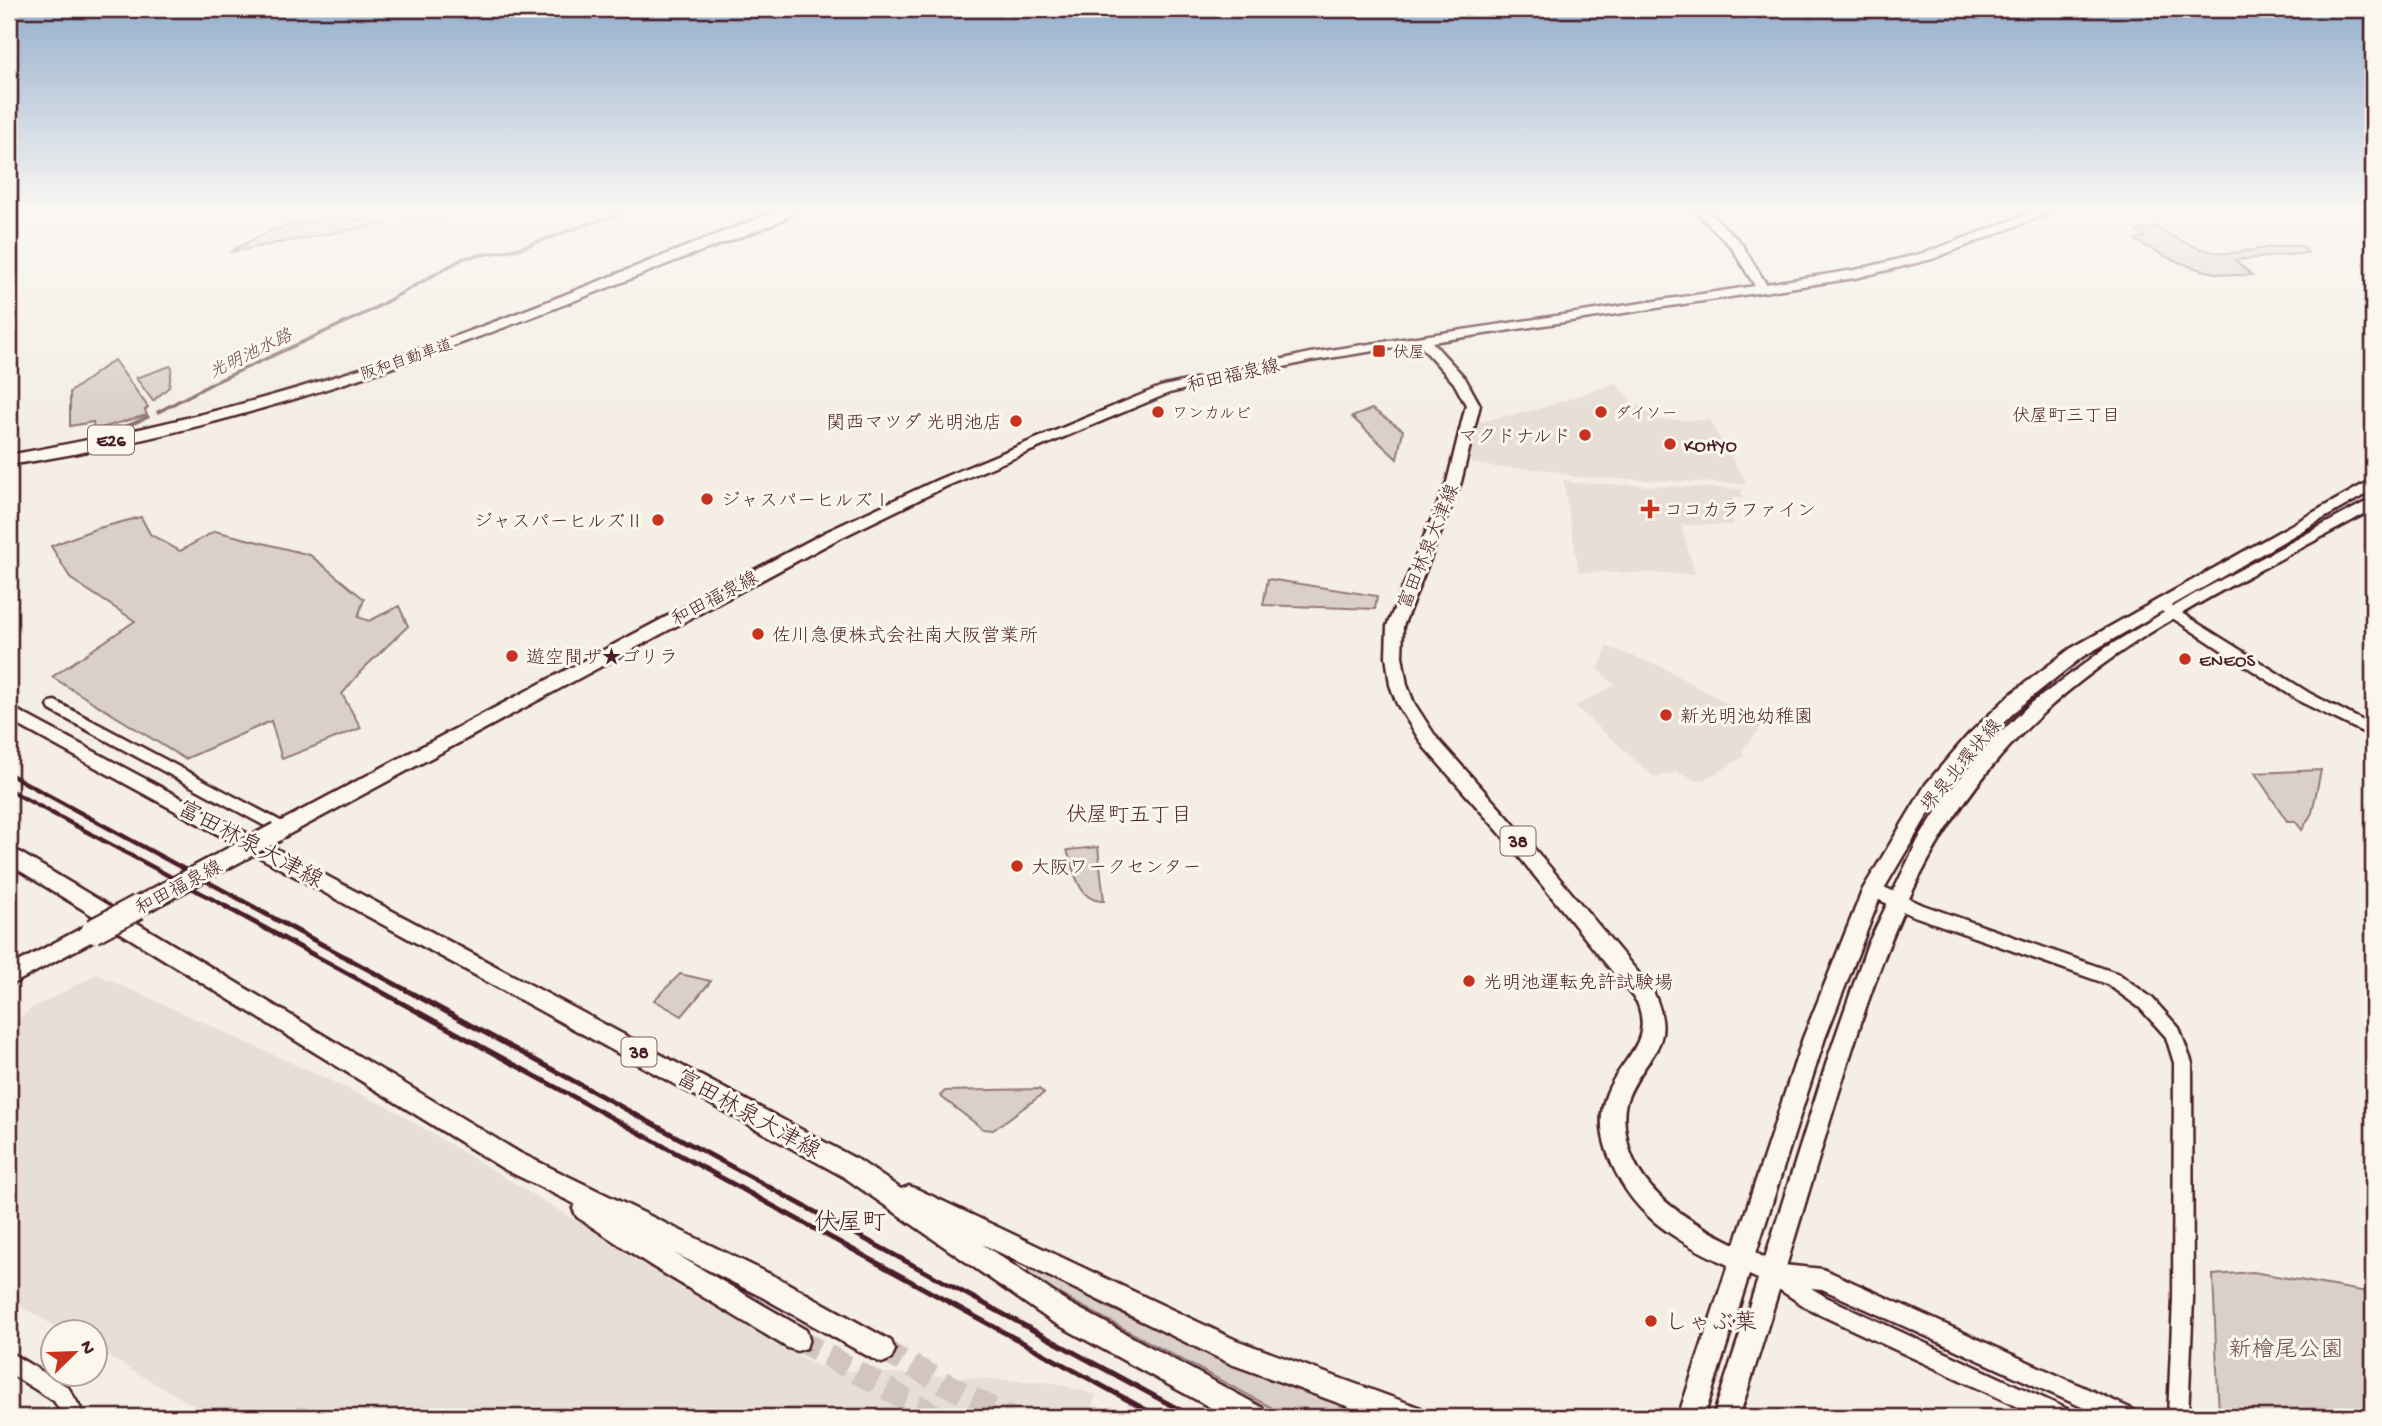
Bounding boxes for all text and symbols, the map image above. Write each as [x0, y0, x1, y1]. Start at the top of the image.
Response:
water label: 光明池水路 [206, 325, 297, 384]
street label: 阪和自動車道 [358, 335, 456, 386]
marker: 伏屋 [1371, 343, 1387, 359]
place label: 伏屋 [1393, 344, 1425, 364]
street label: 和田福泉線 [1185, 355, 1283, 399]
marker: ワンカルビ [1150, 404, 1166, 420]
marker: ダイソー [1593, 404, 1609, 420]
place label: ワンカルビ [1172, 405, 1251, 425]
place label: ダイソー [1615, 405, 1677, 425]
district label: 伏屋町三丁目 [2012, 406, 2120, 428]
place label: 関西マツダ 光明池店 [826, 412, 1002, 436]
marker: 関西マツダ 光明池店 [1008, 413, 1024, 429]
road number: E26 [88, 426, 134, 454]
place label: マクドナルド [1459, 427, 1571, 450]
marker: マクドナルド [1577, 427, 1593, 443]
marker: KOHYO [1662, 436, 1678, 452]
place label: KOHYO [1684, 436, 1738, 459]
street label: 富田林泉大津線 [1394, 481, 1466, 613]
marker: ジャスパーヒルズⅠ [699, 491, 715, 507]
place label: ジャスパーヒルズⅠ [721, 491, 892, 514]
marker: ココカラファイン [1642, 501, 1658, 517]
place label: ココカラファイン [1664, 501, 1816, 524]
place label: ジャスパーヒルズⅡ [473, 512, 644, 535]
marker: ジャスパーヒルズⅡ [650, 512, 666, 528]
street label: 和田福泉線 [668, 567, 763, 633]
place label: 佐川急便株式会社南大阪営業所 [772, 625, 1038, 649]
marker: 佐川急便株式会社南大阪営業所 [750, 626, 766, 642]
place label: 遊空間ザ★ゴリラ [526, 647, 678, 671]
marker: 遊空間ザ★ゴリラ [504, 648, 520, 664]
marker: ENEOS [2177, 651, 2193, 667]
place label: ENEOS [2199, 651, 2256, 674]
place label: 新光明池幼稚園 [1680, 706, 1813, 730]
marker: 新光明池幼稚園 [1658, 707, 1674, 723]
street label: 堺泉北環状線 [1916, 715, 2008, 817]
street label: 富田林泉大津線 [172, 795, 327, 896]
district label: 伏屋町五丁目 [1066, 804, 1192, 830]
road number: 38 [1500, 826, 1536, 856]
street label: 和田福泉線 [132, 856, 227, 922]
marker: 大阪ワークセンター [1009, 858, 1025, 874]
place label: 大阪ワークセンター [1031, 858, 1201, 881]
place label: 光明池運転免許試験場 [1483, 972, 1673, 996]
marker: 光明池運転免許試験場 [1461, 973, 1477, 989]
road number: 38 [622, 1037, 656, 1066]
street label: 富田林泉大津線 [670, 1064, 825, 1167]
district label: 伏屋町 [814, 1209, 886, 1239]
place label: しゃぶ葉 [1665, 1310, 1757, 1338]
marker: しゃぶ葉 [1643, 1313, 1659, 1329]
north arrow [38, 1318, 108, 1388]
park label: 新檜尾公園 [2229, 1337, 2344, 1365]
text: N [73, 1338, 99, 1358]

